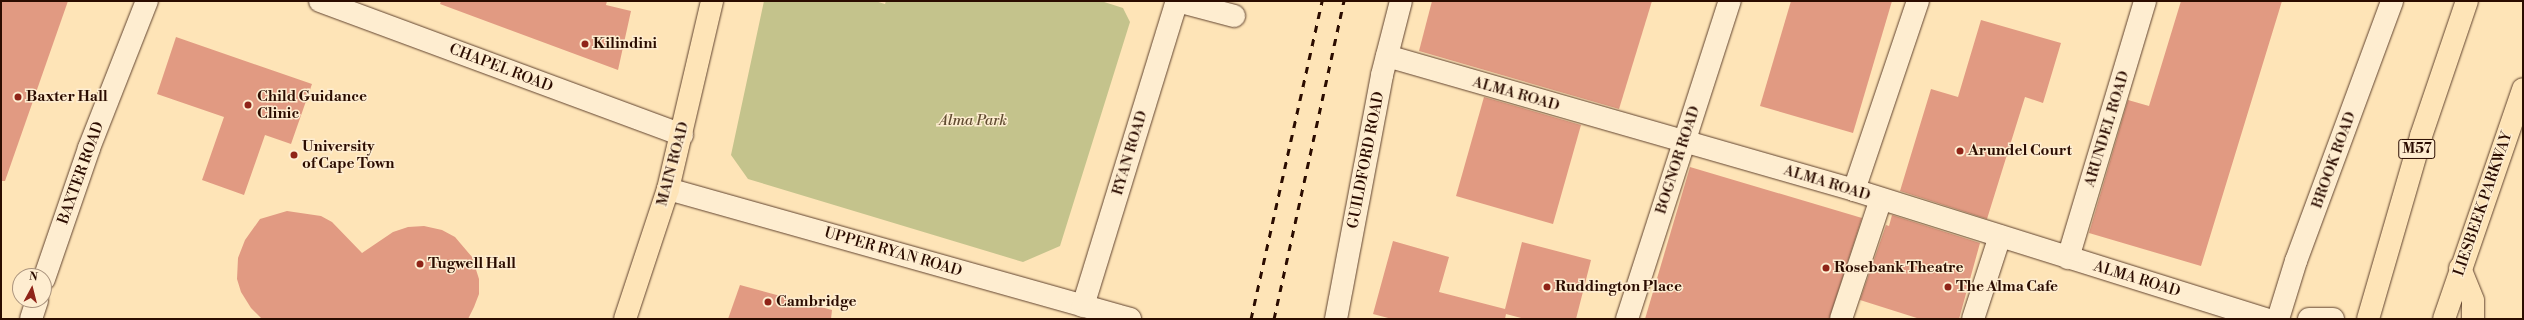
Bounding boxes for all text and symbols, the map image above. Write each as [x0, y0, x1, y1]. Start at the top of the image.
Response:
place label: Kilindini [593, 35, 657, 53]
marker: Kilindini [580, 39, 590, 49]
street label: CHAPEL ROAD [447, 40, 555, 96]
street label: ARUNDEL ROAD [2081, 69, 2133, 189]
street label: ALMA ROAD [1470, 73, 1562, 115]
place label: Child Guidance Clinic [257, 87, 367, 122]
place label: Baxter Hall [26, 88, 108, 106]
street label: GUILDFORD ROAD [1344, 90, 1388, 230]
marker: Baxter Hall [13, 92, 23, 102]
marker: Child Guidance Clinic [242, 99, 254, 111]
street label: BOGNOR ROAD [1652, 104, 1704, 216]
street label: RYAN ROAD [1109, 109, 1151, 197]
street label: BROOK ROAD [2308, 109, 2360, 211]
park label: Alma Park [939, 112, 1007, 130]
street label: BAXTER ROAD [54, 119, 108, 227]
street label: MAIN ROAD [653, 120, 693, 208]
street label: LIESBEEK PARKWAY [2450, 129, 2516, 279]
place label: University of Cape Town [302, 137, 395, 172]
road number: M57 [2398, 137, 2436, 161]
place label: Arundel Court [1968, 142, 2072, 160]
marker: Arundel Court [1955, 146, 1965, 156]
marker: University of Cape Town [289, 150, 299, 160]
street label: ALMA ROAD [1781, 161, 1873, 205]
street label: UPPER RYAN ROAD [822, 224, 964, 280]
place label: Tugwell Hall [428, 255, 516, 273]
street label: ALMA ROAD [2091, 257, 2183, 301]
marker: Tugwell Hall [415, 259, 425, 269]
place label: Rosebank Theatre [1834, 259, 1964, 277]
marker: Rosebank Theatre [1821, 263, 1831, 273]
north arrow [12, 268, 52, 308]
text: N [28, 270, 39, 285]
place label: Ruddington Place [1555, 278, 1682, 296]
place label: The Alma Cafe [1956, 278, 2058, 296]
marker: Ruddington Place [1542, 282, 1552, 292]
marker: The Alma Cafe [1943, 282, 1953, 292]
place label: Cambridge [776, 293, 856, 311]
marker: Cambridge [763, 297, 773, 307]

